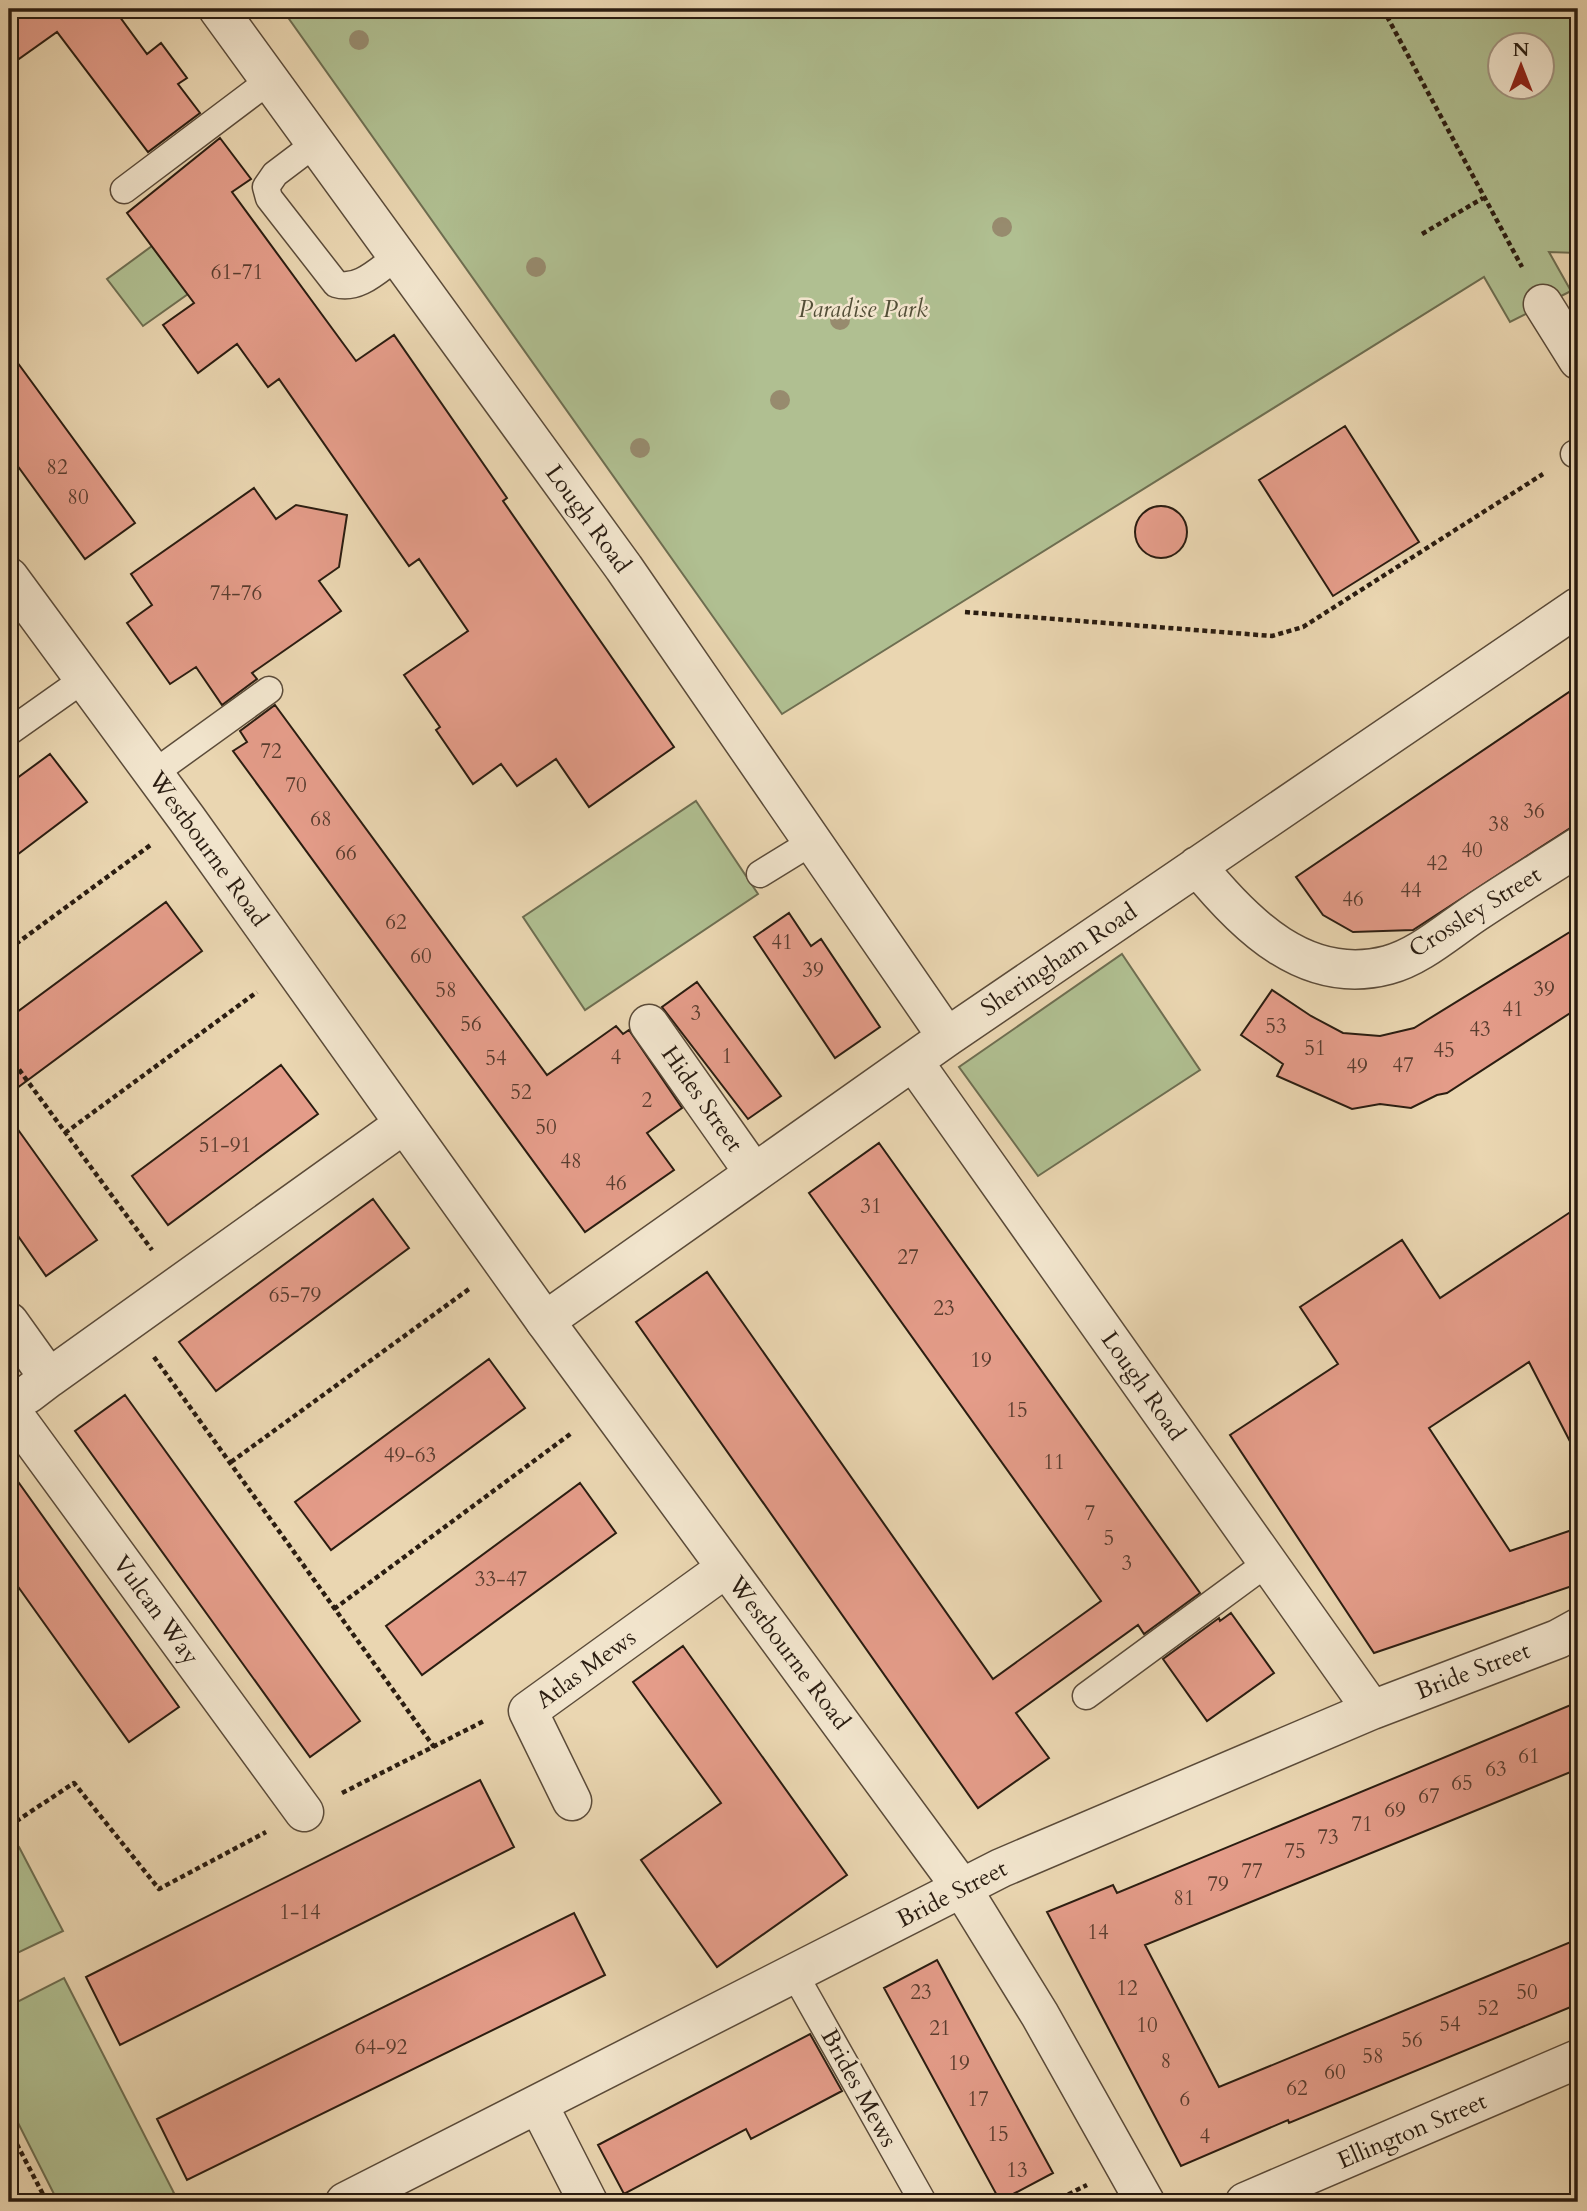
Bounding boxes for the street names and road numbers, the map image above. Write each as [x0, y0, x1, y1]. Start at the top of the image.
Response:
street label: Lough Road [537, 458, 639, 580]
street label: Westbourne Road [140, 764, 276, 934]
street label: Crossley Street [1403, 858, 1548, 966]
street label: Sheringham Road [974, 895, 1144, 1024]
street label: Hides Street [653, 1039, 751, 1159]
street label: Lough Road [1093, 1325, 1193, 1447]
street label: Vulcan Way [105, 1549, 207, 1672]
street label: Westbourne Road [720, 1569, 858, 1737]
street label: Atlas Mews [529, 1621, 643, 1717]
street label: Bride Street [1411, 1634, 1535, 1708]
street label: Bride Street [891, 1852, 1013, 1936]
street label: Brides Mews [813, 2023, 905, 2153]
street label: Ellington Street [1332, 2085, 1492, 2177]

